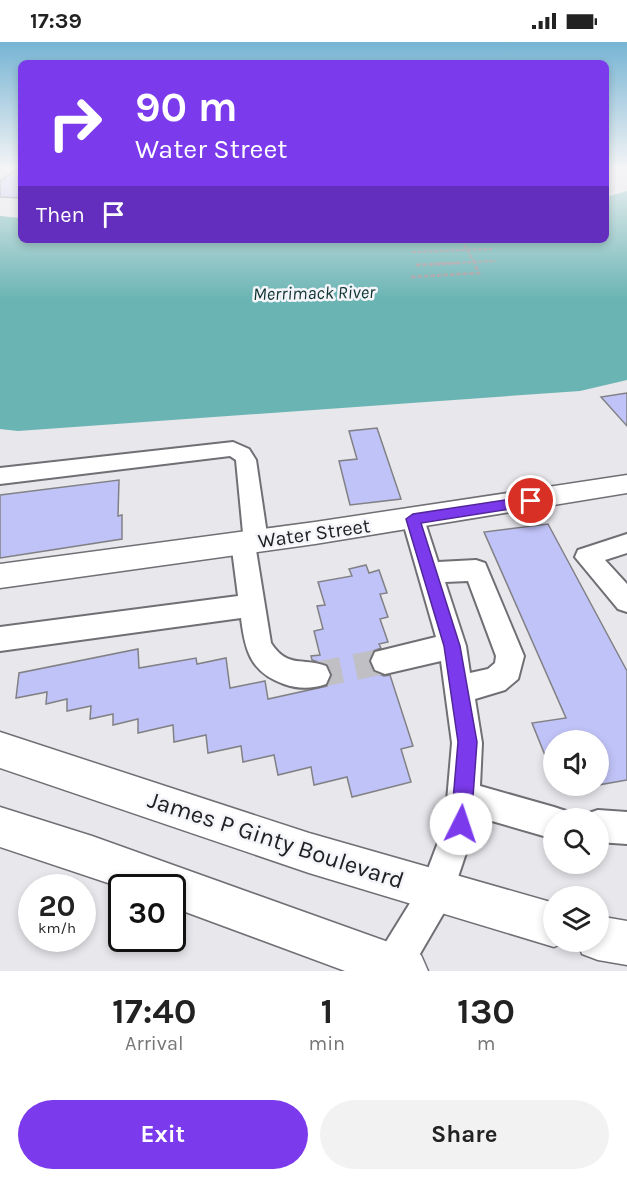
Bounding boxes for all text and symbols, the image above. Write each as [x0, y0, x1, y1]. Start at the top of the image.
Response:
text: 17:39 [30, 8, 82, 34]
text: 90 m [135, 82, 238, 132]
icon: right [36, 84, 114, 162]
text: Water Street [135, 133, 287, 165]
icon: arrive [97, 198, 130, 231]
text: Then [36, 202, 85, 228]
water label: Merrimack River [253, 281, 376, 305]
pin [505, 475, 556, 526]
icon: arrive [514, 484, 547, 517]
street label: Water Street [257, 514, 372, 553]
map controls [543, 730, 609, 952]
button: sound [543, 730, 609, 796]
street label: James P Ginty Boulevard [144, 785, 408, 895]
position arrow [429, 792, 493, 856]
button: search [543, 808, 609, 874]
speed limit sign: 30 [108, 874, 186, 952]
button: layers [543, 886, 609, 952]
text: 20 [38, 888, 76, 924]
text: km/h [38, 919, 76, 937]
text: 17:40 [112, 990, 197, 1032]
text: 1 [320, 990, 333, 1032]
text: 130 [457, 990, 515, 1032]
text: Arrival [125, 1032, 184, 1055]
text: min [308, 1032, 345, 1055]
text: m [477, 1032, 495, 1055]
button: Exit [18, 1100, 308, 1169]
button: Share [320, 1100, 609, 1169]

